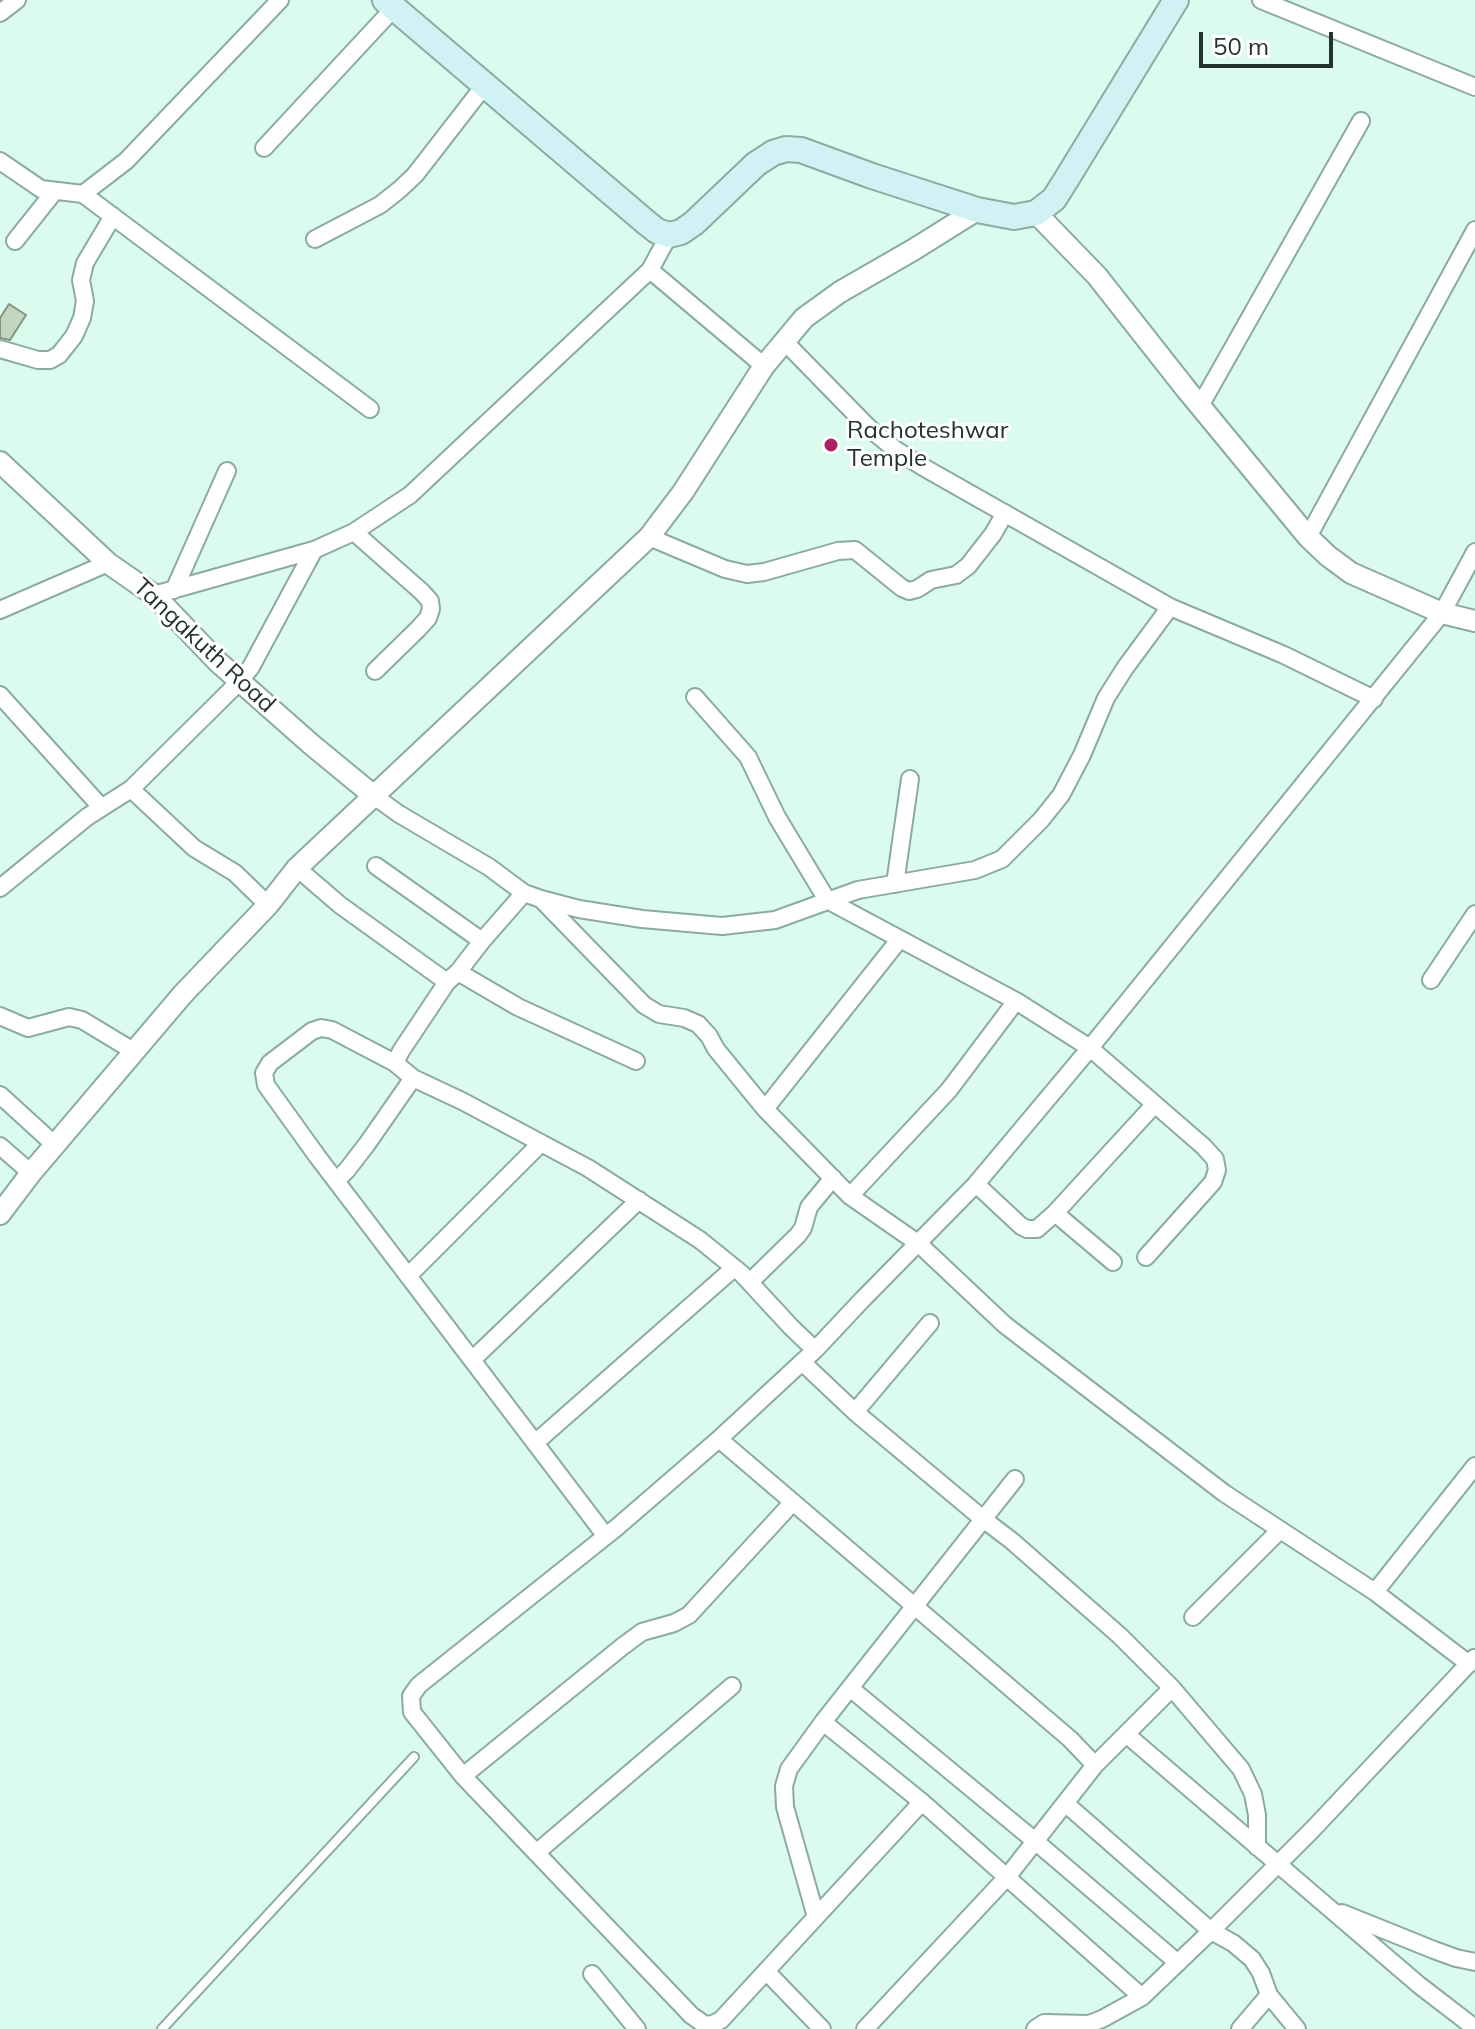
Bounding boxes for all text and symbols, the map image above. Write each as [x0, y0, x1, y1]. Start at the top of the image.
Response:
scale bar [1203, 16, 1337, 66]
text: 50 m [1213, 31, 1269, 61]
place label: Rachoteshwar Temple [847, 417, 1008, 473]
marker: Rachoteshwar Temple [822, 436, 840, 454]
street label: Tangakuth Road [127, 573, 281, 719]

